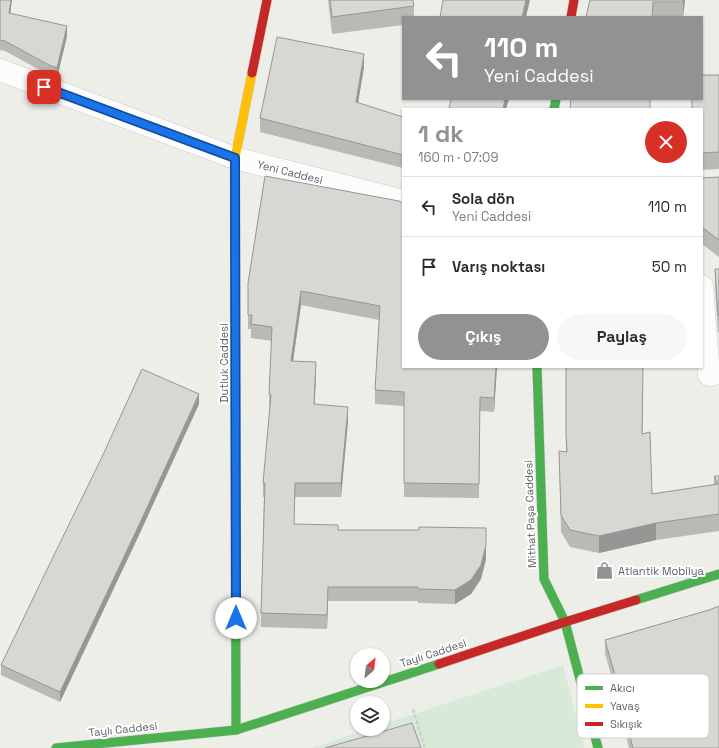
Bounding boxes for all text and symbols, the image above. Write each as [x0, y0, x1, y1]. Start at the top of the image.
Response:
text: 110 m [484, 29, 558, 65]
icon: left [418, 32, 470, 84]
text: Yeni Caddesi [484, 64, 594, 87]
pin [27, 70, 61, 104]
icon: arrive [33, 76, 55, 98]
text: 1 dk [418, 118, 464, 149]
button: close [645, 121, 687, 163]
text: 160 m · 07:09 [418, 149, 498, 166]
street label: Yeni Caddesi [256, 157, 324, 187]
text: Sola dön [452, 189, 515, 208]
icon: left [418, 196, 440, 218]
text: 110 m [648, 197, 687, 216]
text: Yeni Caddesi [452, 208, 531, 225]
icon: arrive [418, 256, 440, 278]
text: Varış noktası [452, 257, 545, 276]
text: 50 m [652, 257, 687, 276]
button: Çıkış [418, 314, 549, 360]
button: Paylaş [557, 314, 687, 360]
street label: Dutluk Caddesi [217, 323, 231, 403]
street label: Mithat Paşa Caddesi [521, 460, 539, 568]
shop icon: Atlantik Mobilya [595, 561, 615, 581]
place label: Atlantik Mobilya [618, 564, 704, 578]
position arrow [215, 597, 257, 639]
street label: Taylı Caddesi [398, 636, 468, 670]
north arrow [350, 648, 390, 688]
map controls [350, 648, 390, 736]
legend [577, 674, 709, 738]
text: Akıcı [610, 681, 635, 695]
button: layers [350, 696, 390, 736]
text: Yavaş [610, 699, 640, 713]
text: Sıkışık [610, 717, 643, 731]
street label: Taylı Caddesi [88, 718, 158, 740]

